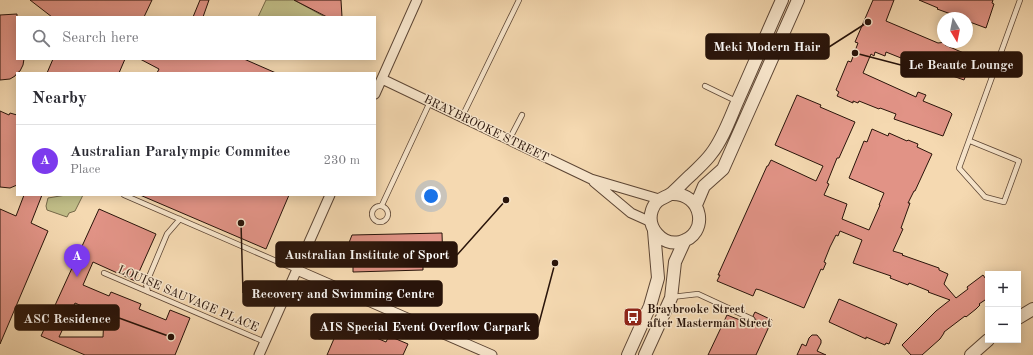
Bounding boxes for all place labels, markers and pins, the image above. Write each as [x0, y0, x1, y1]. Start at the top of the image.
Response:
callout: Meki Modern Hair [706, 34, 829, 59]
callout: Le Beaute Lounge [901, 52, 1022, 77]
callout: Australian Institute of Sport [276, 242, 457, 267]
pin: A [64, 244, 90, 277]
callout: Recovery and Swimming Centre [243, 281, 442, 306]
place label: Braybrooke Street after Masterman Street [647, 304, 772, 330]
callout: ASC Residence [15, 305, 119, 330]
bus stop icon: Braybrooke Street after Masterman Street [622, 306, 644, 328]
callout: AIS Special Event Overflow Carpark [311, 314, 538, 339]

